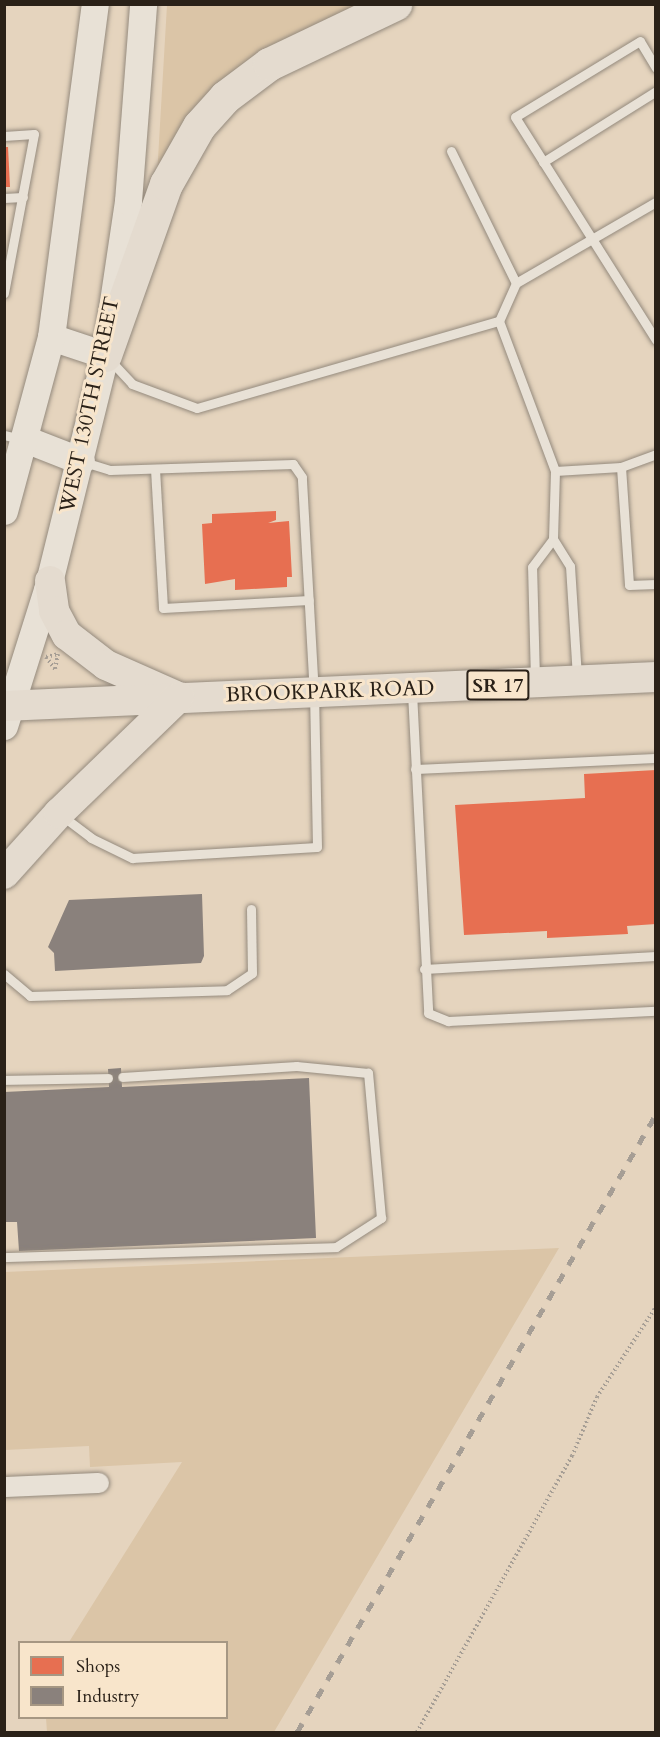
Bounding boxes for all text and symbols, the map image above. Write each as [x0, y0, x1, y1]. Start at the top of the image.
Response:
street label: WEST 130TH STREET [55, 295, 125, 515]
road number: SR 17 [465, 668, 531, 702]
street label: BROOKPARK ROAD [225, 676, 435, 708]
legend [18, 1641, 228, 1719]
text: Shops [76, 1654, 120, 1679]
text: Industry [76, 1684, 140, 1709]

